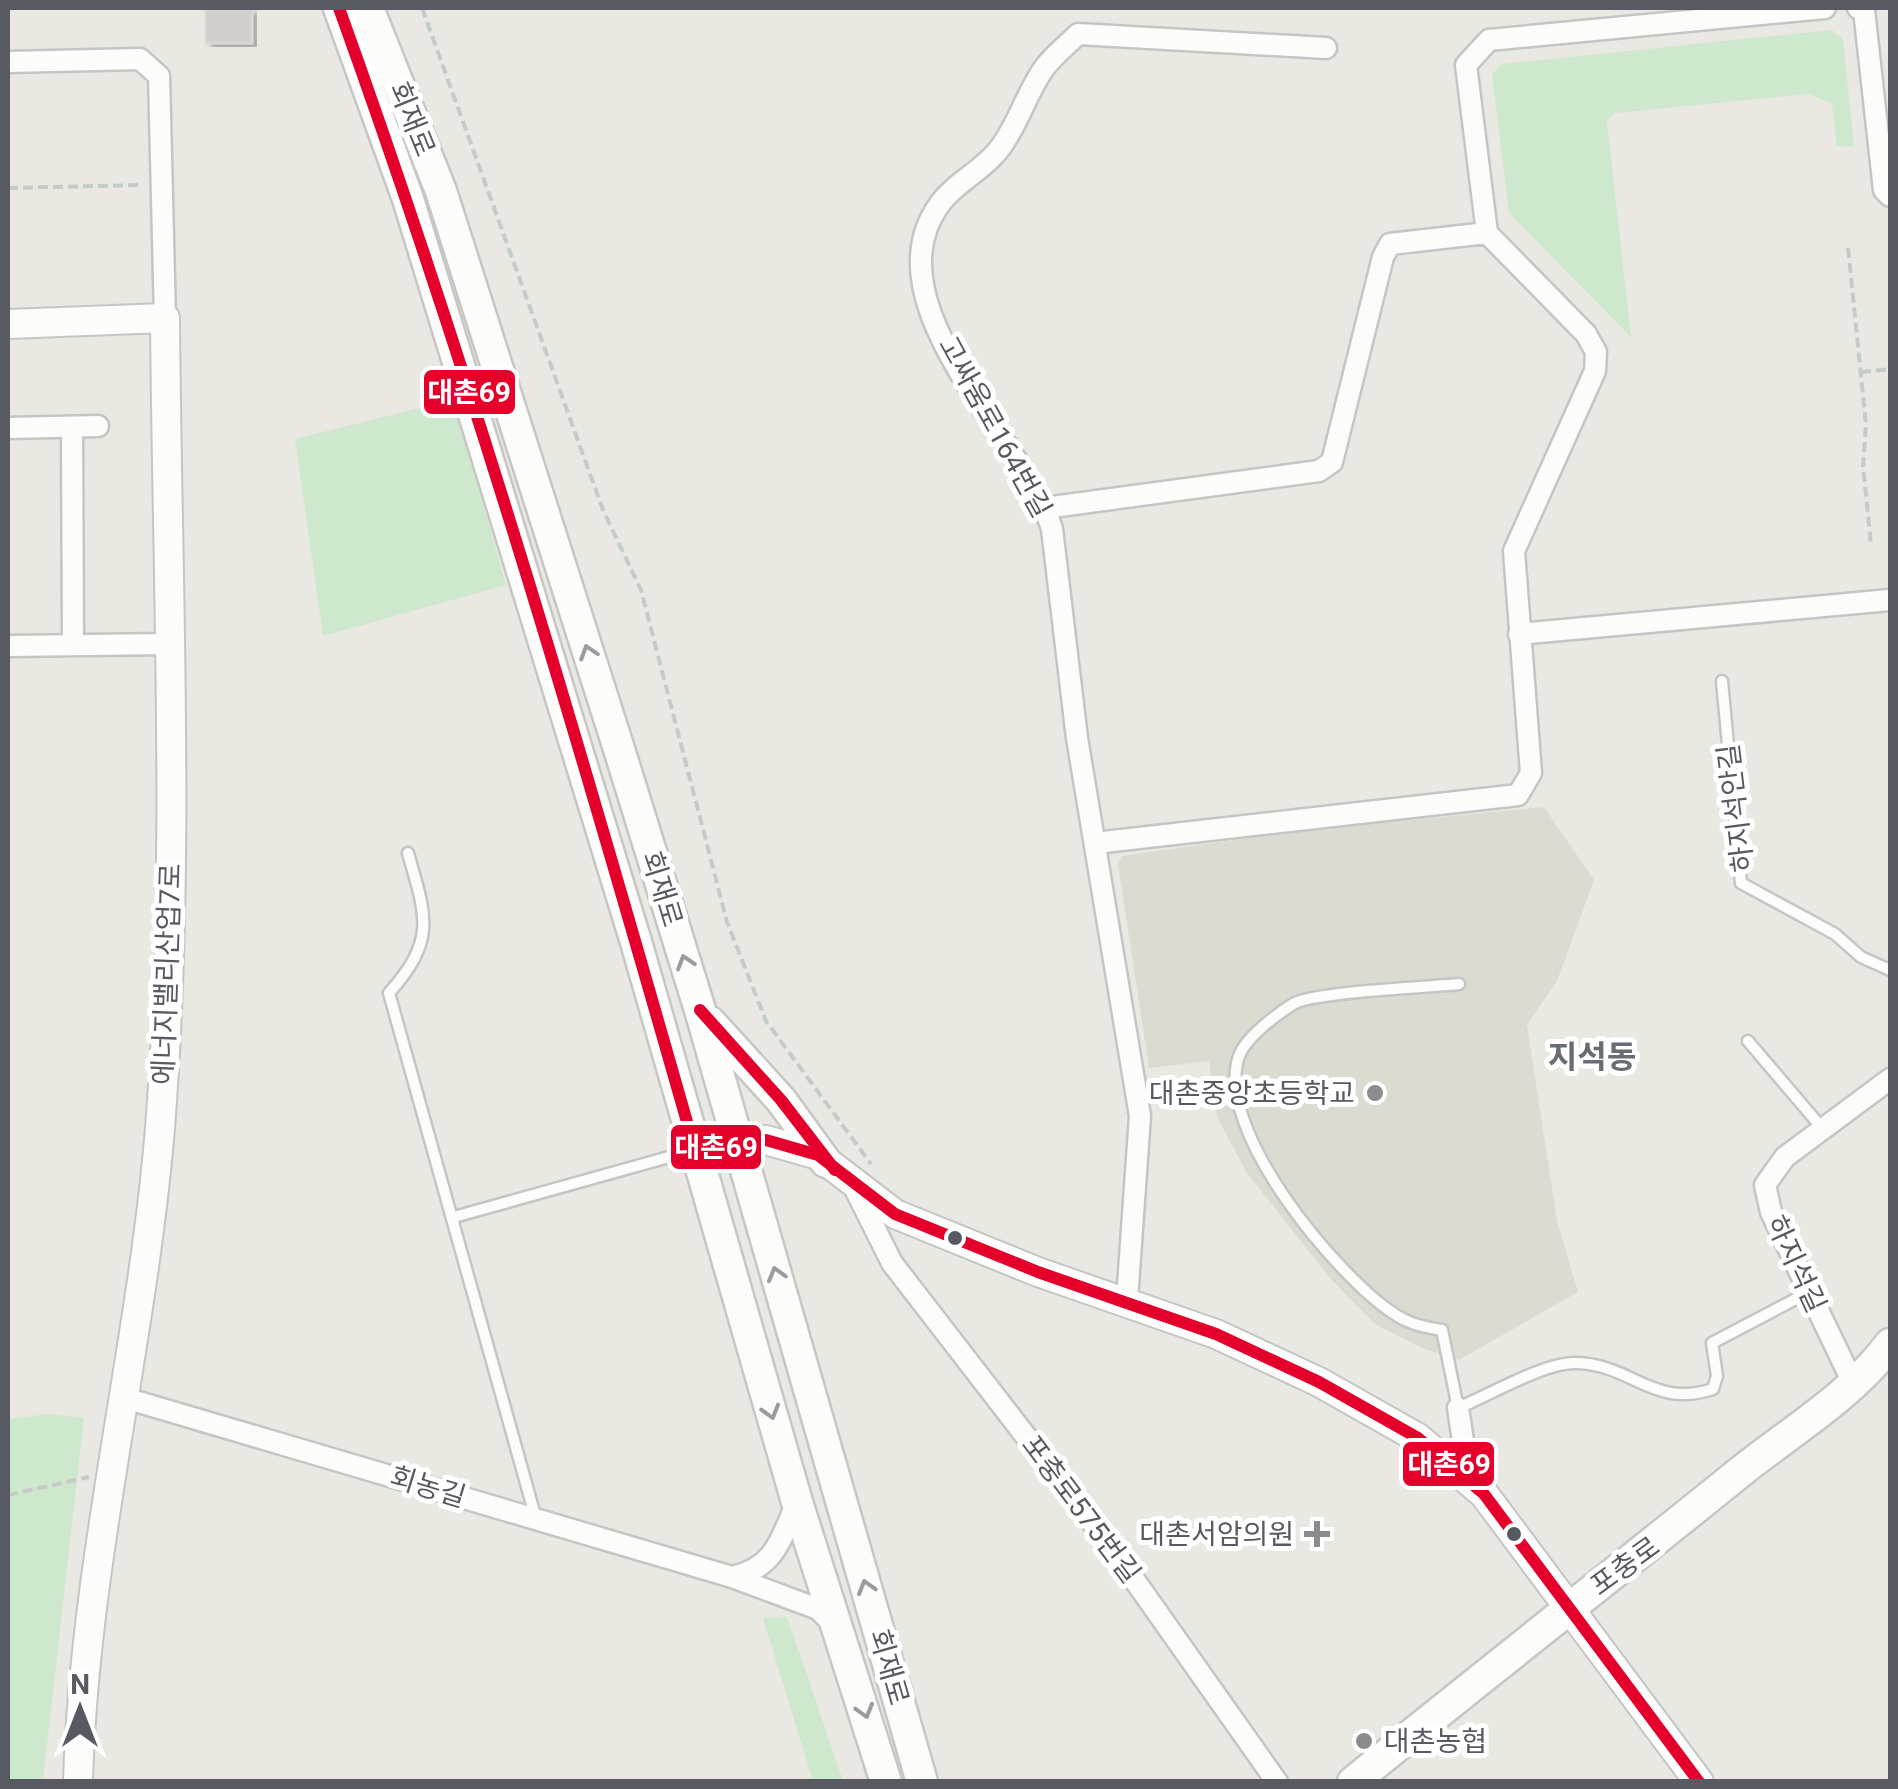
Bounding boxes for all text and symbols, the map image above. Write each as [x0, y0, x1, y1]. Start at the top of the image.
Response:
street label: 회재로 [382, 77, 442, 161]
street label: 고싸움로164번길 [932, 331, 1058, 523]
line badge: 대촌69 [422, 368, 517, 416]
text: 대촌69 [427, 376, 511, 409]
one-way arrow [579, 645, 600, 662]
street label: 하지석안길 [1712, 742, 1760, 874]
street label: 회재로 [635, 847, 689, 931]
street label: 에너지밸리산업7로 [147, 863, 187, 1085]
one-way arrow [676, 955, 697, 972]
district label: 지석동 [1548, 1038, 1636, 1076]
place label: 대촌중앙초등학교 [1149, 1077, 1355, 1110]
marker: 대촌중앙초등학교 [1364, 1082, 1386, 1104]
line badge: 대촌69 [669, 1123, 763, 1171]
text: 대촌69 [674, 1131, 758, 1164]
street label: 하지석길 [1759, 1210, 1833, 1318]
unlabelled marker [945, 1228, 965, 1248]
one-way arrow [767, 1267, 788, 1284]
one-way arrow [759, 1402, 780, 1419]
street label: 포충로575번길 [1015, 1429, 1147, 1589]
line badge: 대촌69 [1401, 1440, 1496, 1488]
text: 대촌69 [1407, 1448, 1491, 1481]
street label: 회농길 [386, 1460, 470, 1514]
place label: 대촌서암의원 [1139, 1518, 1294, 1551]
marker: 대촌서암의원 [1304, 1521, 1330, 1547]
unlabelled marker [1504, 1524, 1524, 1544]
street label: 포충로 [1584, 1530, 1666, 1602]
one-way arrow [856, 1579, 877, 1596]
street label: 회재로 [862, 1625, 916, 1709]
north arrow [30, 1659, 130, 1759]
text: N [70, 1668, 90, 1701]
one-way arrow [853, 1701, 874, 1718]
place label: 대촌농협 [1384, 1725, 1487, 1758]
marker: 대촌농협 [1353, 1730, 1375, 1752]

